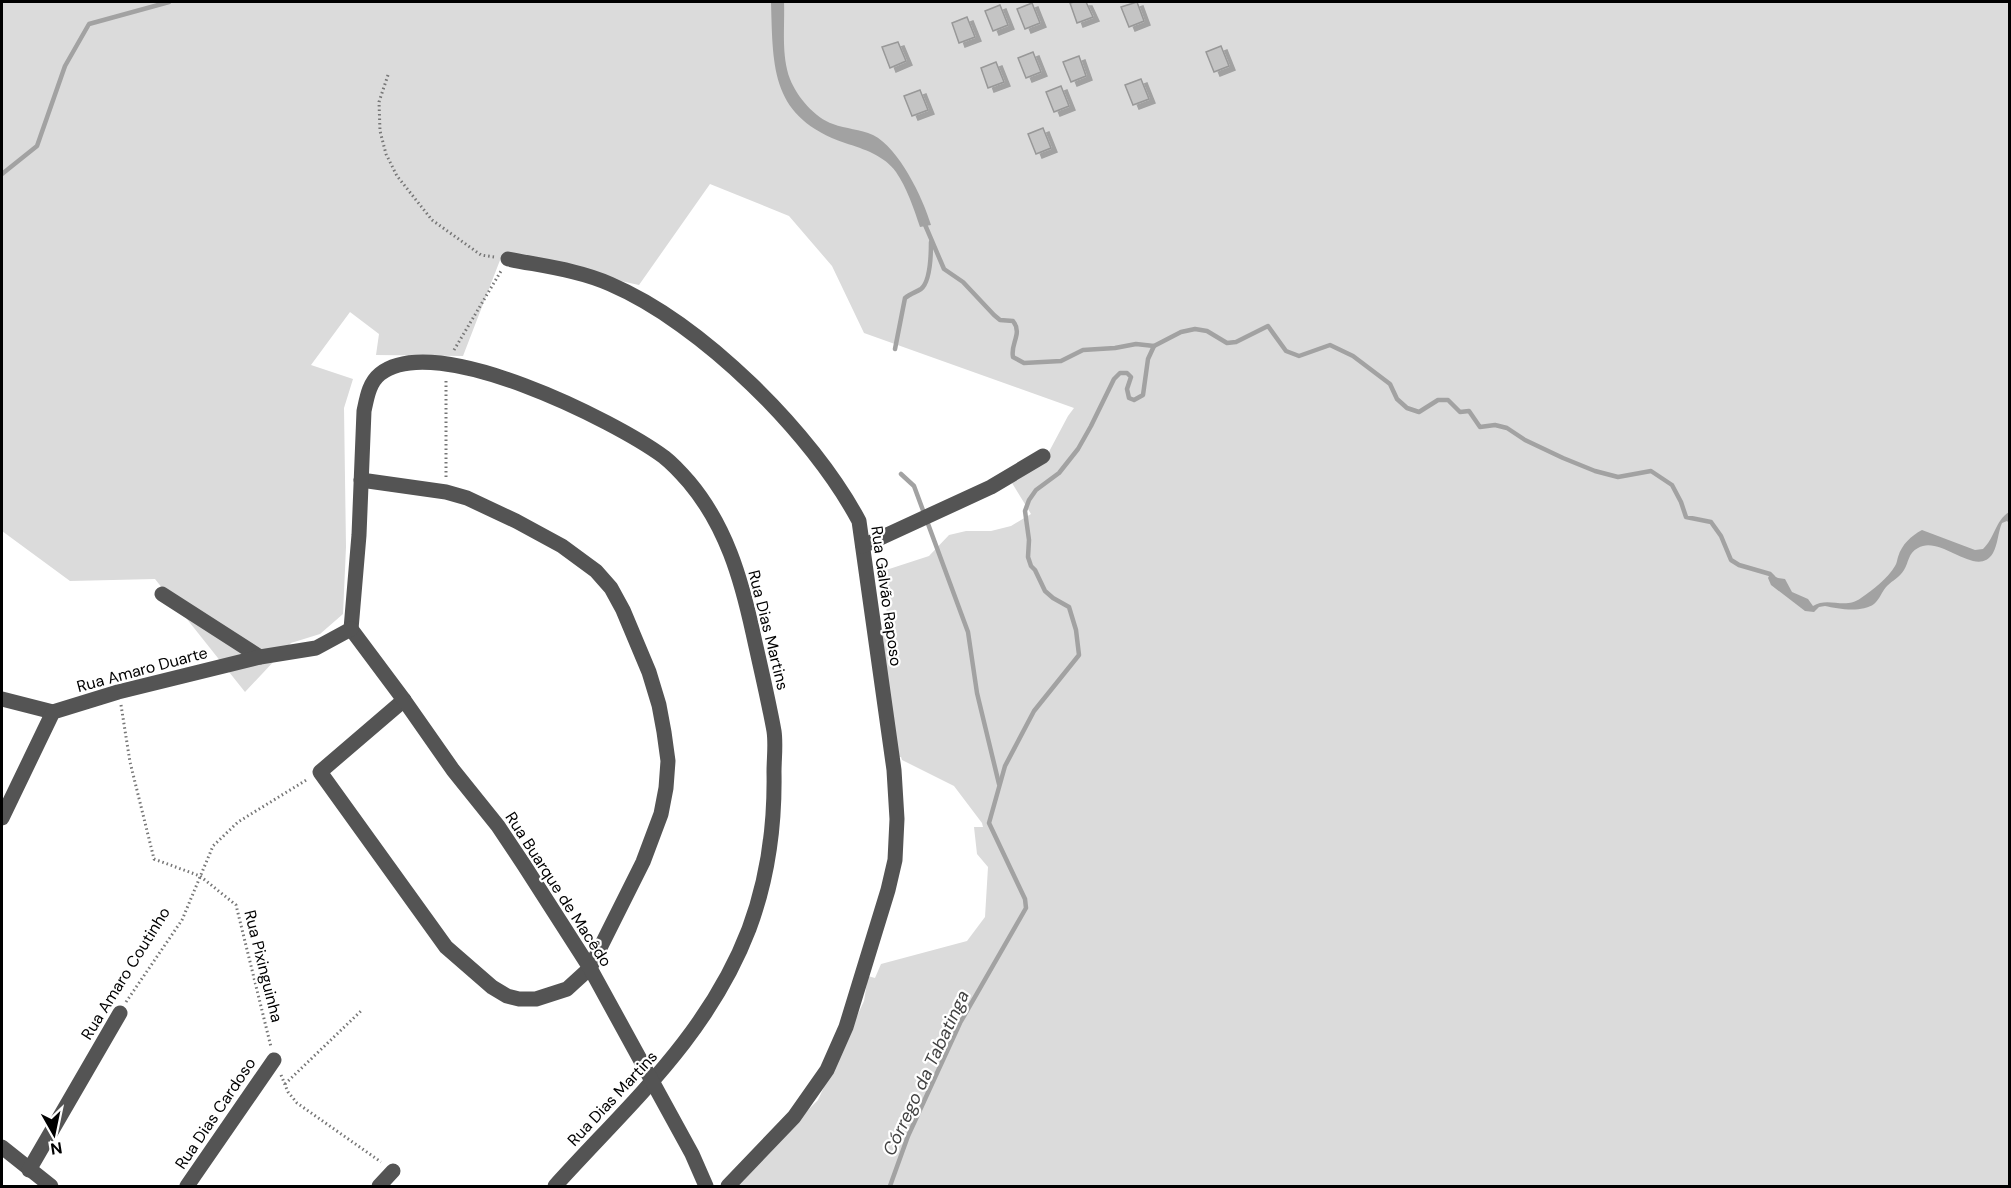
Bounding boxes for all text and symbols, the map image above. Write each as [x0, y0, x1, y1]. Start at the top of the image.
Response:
street label: Rua Galvão Raposo [866, 525, 907, 668]
street label: Rua Dias Martins [743, 568, 794, 692]
street label: Rua Amaro Duarte [74, 642, 210, 697]
street label: Rua Buarque de Macêdo [501, 808, 617, 971]
street label: Rua Amaro Coutinho [76, 903, 175, 1044]
street label: Rua Pixinguinha [239, 908, 288, 1024]
water label: Córrego da Tabatinga [877, 986, 975, 1160]
street label: Rua Dias Martins [563, 1046, 662, 1150]
street label: Rua Dias Cardoso [170, 1053, 261, 1173]
north arrow [24, 1104, 84, 1164]
text: N [49, 1137, 64, 1160]

